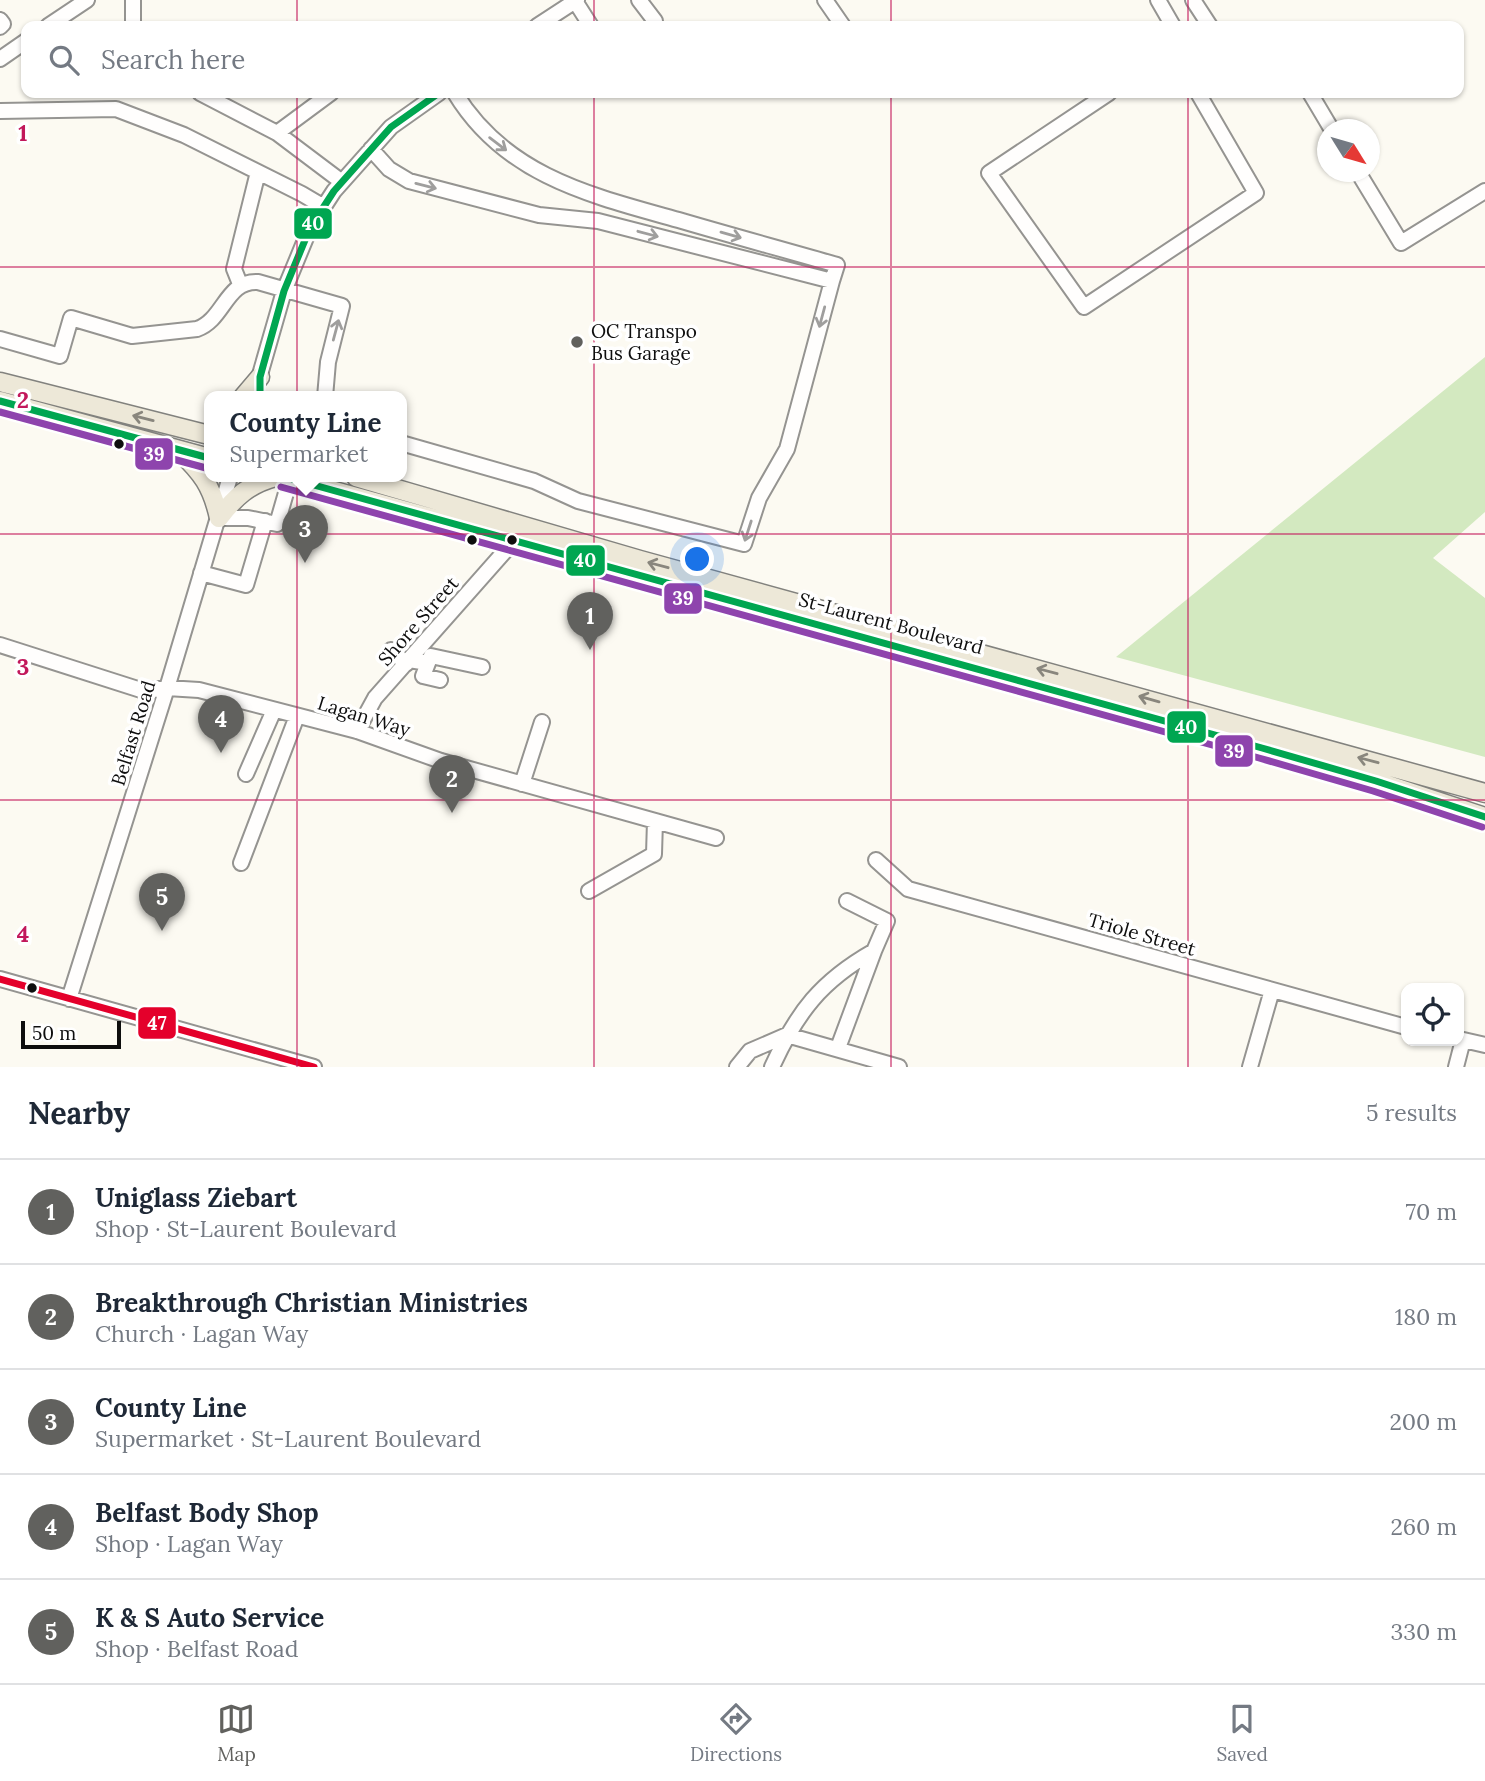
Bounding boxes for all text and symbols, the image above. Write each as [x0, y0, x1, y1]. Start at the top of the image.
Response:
search box [21, 21, 1464, 98]
icon: search [45, 41, 83, 79]
text: Search here [101, 43, 245, 76]
text: 1 [18, 118, 28, 147]
north arrow [1317, 119, 1380, 182]
one-way arrow [488, 137, 507, 152]
one-way arrow [414, 180, 437, 193]
line badge: 40 [293, 207, 333, 240]
text: 40 [302, 211, 324, 235]
one-way arrow [636, 228, 659, 241]
one-way arrow [719, 229, 742, 242]
one-way arrow [815, 305, 828, 328]
one-way arrow [330, 319, 343, 342]
place label: OC Transpo Bus Garage [591, 319, 697, 365]
marker: OC Transpo Bus Garage [569, 334, 585, 350]
text: 2 [17, 385, 29, 414]
popup [204, 391, 407, 482]
text: County Line [230, 406, 381, 439]
one-way arrow [132, 411, 155, 424]
unlabelled marker [112, 437, 126, 451]
line badge: 39 [134, 437, 174, 471]
text: Supermarket [230, 439, 368, 468]
text: 39 [143, 442, 165, 466]
pin: 3 [282, 505, 328, 563]
one-way arrow [741, 520, 754, 542]
unlabelled marker [465, 533, 479, 547]
unlabelled marker [505, 533, 519, 547]
your location [680, 542, 714, 576]
line badge: 40 [565, 544, 606, 577]
text: 40 [574, 548, 596, 572]
one-way arrow [647, 557, 669, 570]
street label: Shore Street [373, 571, 464, 671]
line badge: 39 [663, 582, 703, 615]
text: 39 [672, 586, 694, 610]
street label: St-Laurent Boulevard [796, 587, 986, 659]
pin: 1 [567, 592, 613, 650]
text: 3 [17, 652, 29, 681]
one-way arrow [1036, 663, 1058, 676]
street label: Belfast Road [106, 677, 160, 789]
street label: Lagan Way [315, 691, 413, 741]
one-way arrow [1139, 691, 1161, 704]
pin: 4 [198, 695, 244, 753]
line badge: 40 [1166, 710, 1207, 744]
text: 40 [1175, 715, 1197, 739]
line badge: 39 [1214, 734, 1254, 768]
text: 39 [1223, 739, 1245, 763]
one-way arrow [1358, 753, 1380, 766]
pin: 2 [429, 755, 475, 813]
pin: 5 [139, 873, 185, 931]
street label: Triole Street [1085, 907, 1199, 961]
text: 4 [17, 919, 29, 948]
unlabelled marker [25, 981, 39, 995]
map controls [1401, 983, 1464, 1046]
button: locate [1401, 983, 1464, 1046]
line badge: 47 [137, 1006, 177, 1040]
text: 47 [147, 1011, 167, 1035]
scale bar [21, 1018, 121, 1050]
text: 50 m [32, 1021, 76, 1045]
text: Nearby [28, 1094, 130, 1132]
text: 5 results [1366, 1098, 1457, 1127]
text: Uniglass Ziebart [95, 1181, 297, 1214]
text: 1 [46, 1197, 56, 1226]
text: 70 m [1406, 1197, 1457, 1226]
text: Shop · St-Laurent Boulevard [95, 1214, 397, 1243]
text: Breakthrough Christian Ministries [95, 1286, 528, 1319]
text: 2 [45, 1302, 57, 1331]
text: 180 m [1395, 1302, 1457, 1331]
text: Church · Lagan Way [95, 1319, 308, 1348]
text: County Line [95, 1391, 247, 1424]
text: 3 [45, 1407, 57, 1436]
text: 200 m [1389, 1407, 1457, 1436]
text: Supermarket · St-Laurent Boulevard [95, 1424, 481, 1453]
text: Belfast Body Shop [95, 1496, 319, 1529]
text: 4 [45, 1512, 57, 1541]
text: 260 m [1390, 1512, 1457, 1541]
text: Shop · Lagan Way [95, 1529, 283, 1558]
text: K & S Auto Service [95, 1601, 324, 1634]
text: 5 [45, 1617, 57, 1646]
text: 330 m [1390, 1617, 1457, 1646]
text: Shop · Belfast Road [95, 1634, 298, 1663]
tab: Map [217, 1700, 256, 1766]
tab: Directions [690, 1700, 782, 1766]
tab: Saved [1216, 1700, 1268, 1766]

